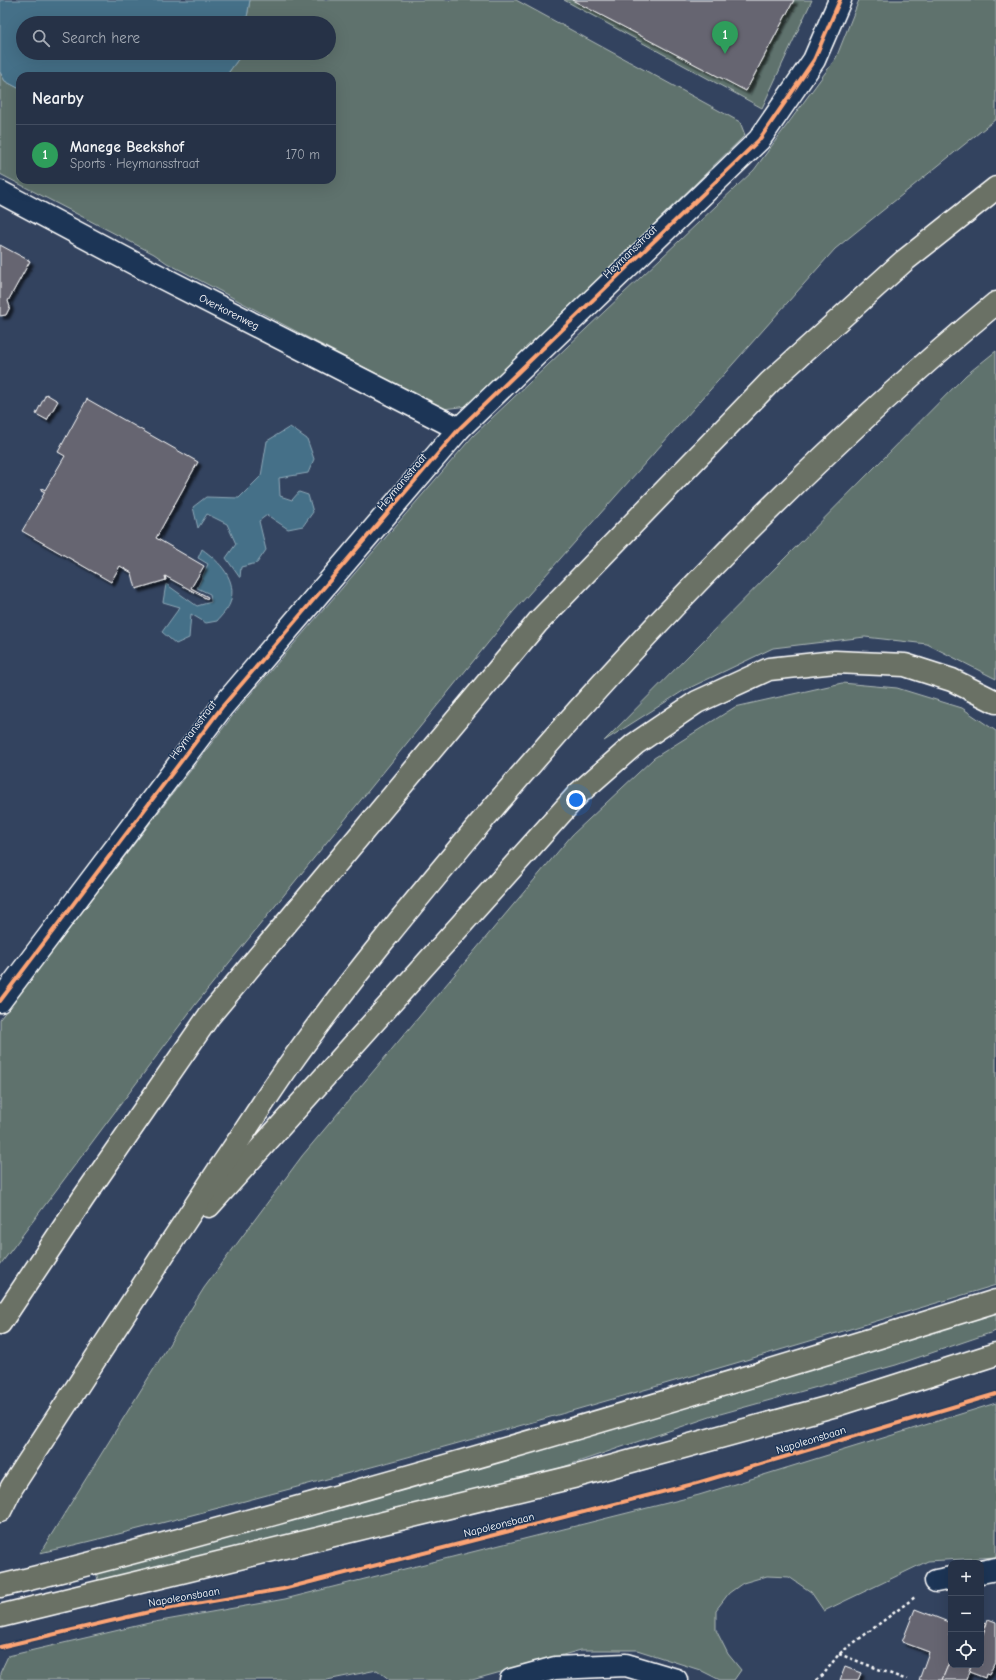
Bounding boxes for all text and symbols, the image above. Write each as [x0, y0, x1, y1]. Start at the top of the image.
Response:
search box [16, 16, 336, 60]
pin: 1 [712, 21, 738, 54]
icon: search [30, 27, 52, 49]
text: Search here [62, 29, 140, 47]
text: Nearby [32, 89, 83, 108]
text: Manege Beekshof [70, 138, 184, 156]
text: 1 [42, 147, 48, 162]
text: 170 m [286, 147, 320, 162]
text: Sports · Heymansstraat [70, 156, 199, 171]
street label: Heymansstraat [600, 222, 660, 281]
street label: Overkorenweg [197, 291, 261, 333]
street label: Heymansstraat [374, 450, 430, 513]
street label: Heymansstraat [167, 697, 220, 762]
your location [566, 790, 586, 810]
street label: Napoleonsbaan [775, 1423, 847, 1457]
street label: Napoleonsbaan [462, 1510, 536, 1540]
map controls [948, 1560, 984, 1668]
button: + [948, 1560, 984, 1596]
street label: Napoleonsbaan [147, 1584, 221, 1610]
button: − [948, 1596, 984, 1632]
button: locate [948, 1632, 984, 1668]

